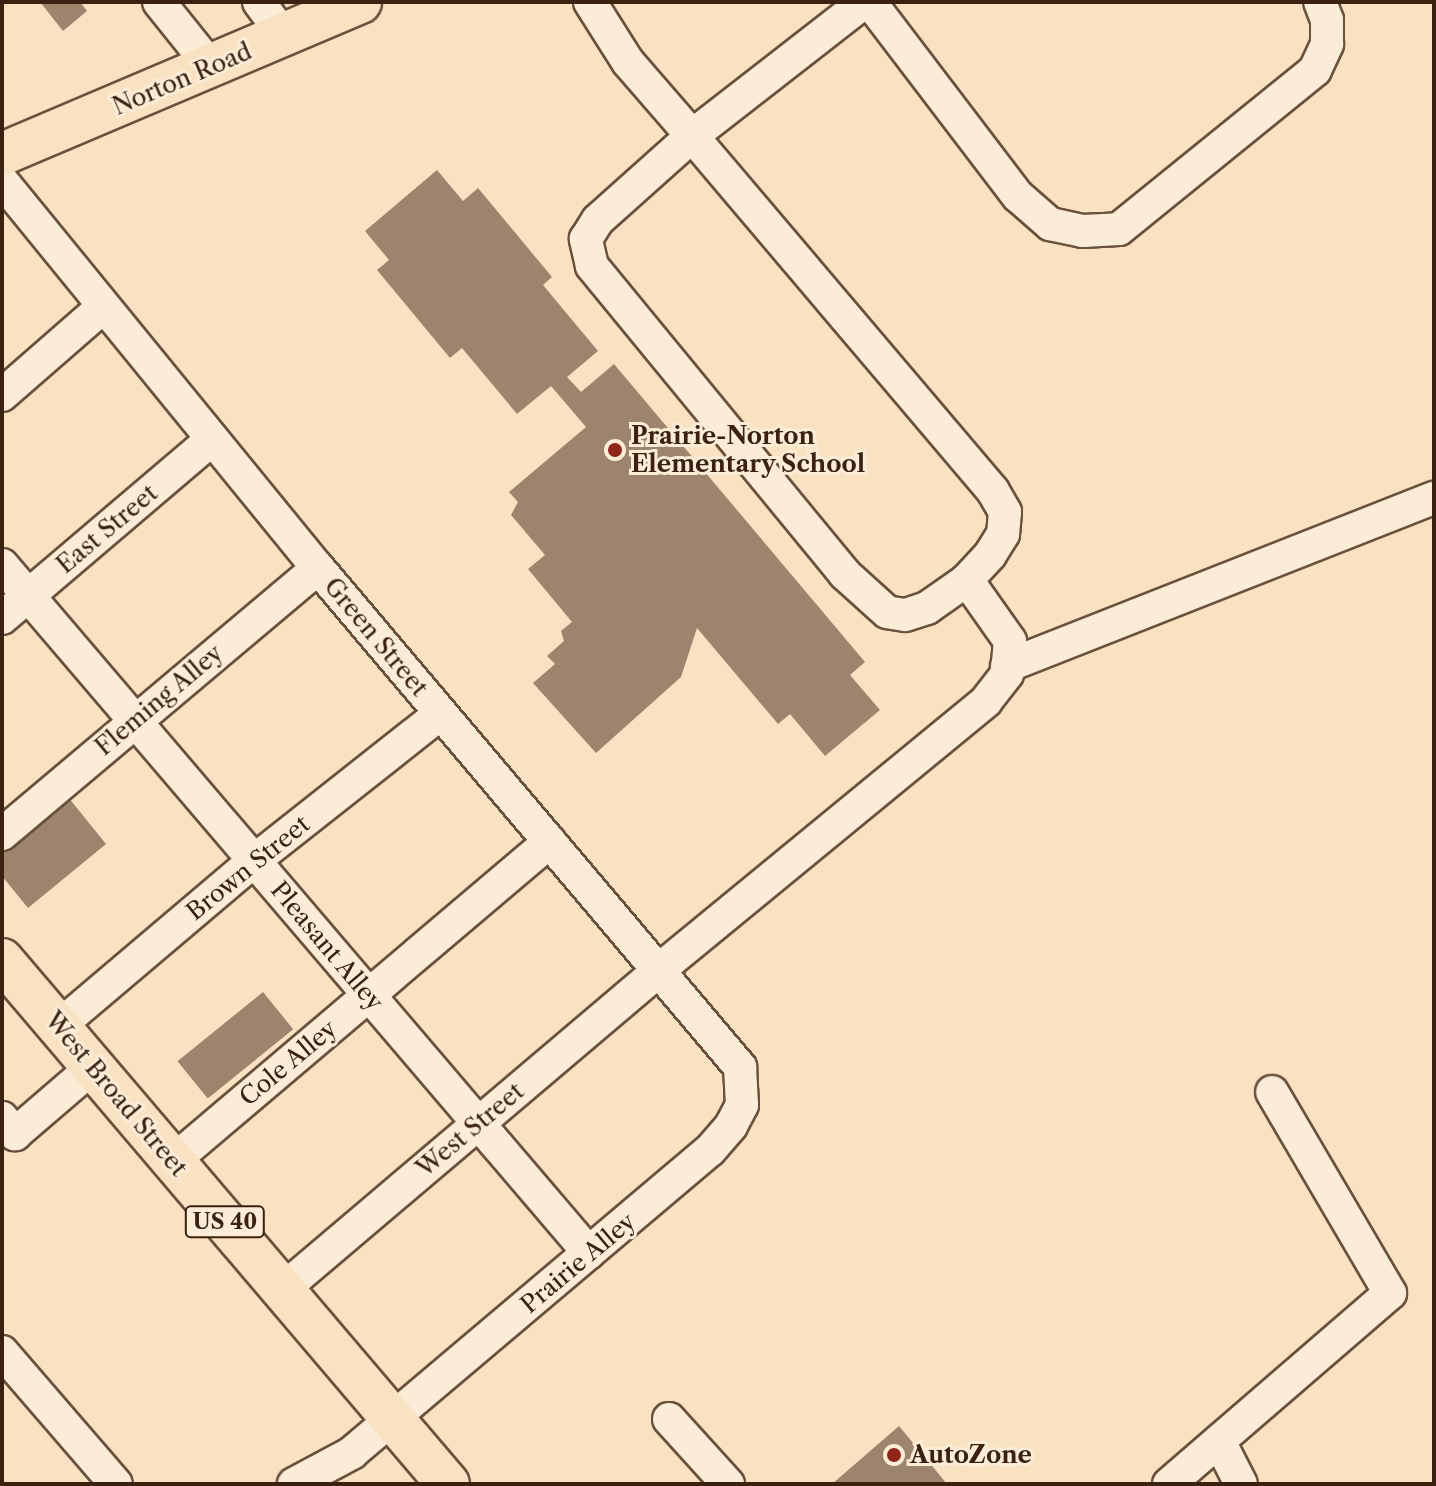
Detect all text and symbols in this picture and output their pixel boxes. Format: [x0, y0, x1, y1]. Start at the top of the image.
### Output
street label: Norton Road [108, 37, 256, 121]
place label: Prairie-Norton Elementary School [631, 422, 866, 478]
marker: Prairie-Norton Elementary School [606, 441, 624, 459]
street label: East Street [51, 479, 163, 579]
street label: Green Street [318, 572, 434, 702]
street label: Fleming Alley [89, 638, 229, 762]
street label: Brown Street [181, 810, 315, 926]
street label: Pleasant Alley [264, 875, 390, 1017]
street label: West Broad Street [39, 1006, 193, 1182]
street label: Cole Alley [233, 1014, 343, 1112]
street label: West Street [411, 1077, 529, 1183]
road number: US 40 [183, 1204, 267, 1240]
street label: Prairie Alley [515, 1207, 641, 1319]
place label: AutoZone [910, 1441, 1032, 1469]
marker: AutoZone [885, 1446, 903, 1464]

